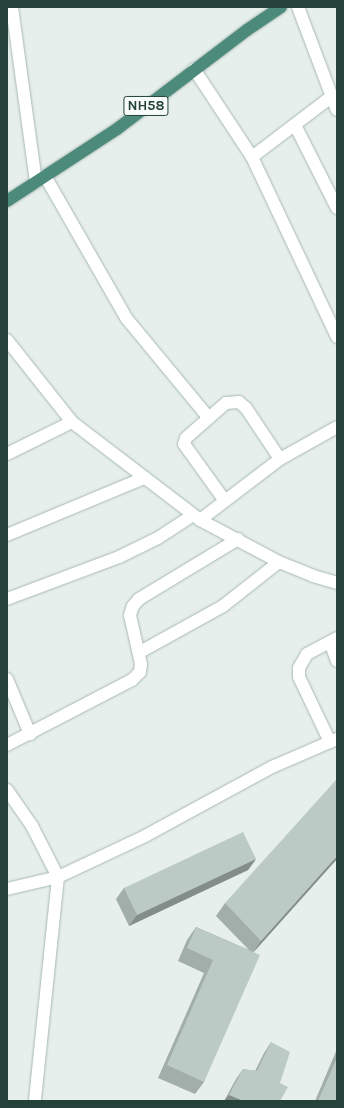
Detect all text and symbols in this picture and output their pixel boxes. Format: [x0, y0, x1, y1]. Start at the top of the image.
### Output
road number: NH58 [123, 94, 169, 118]

